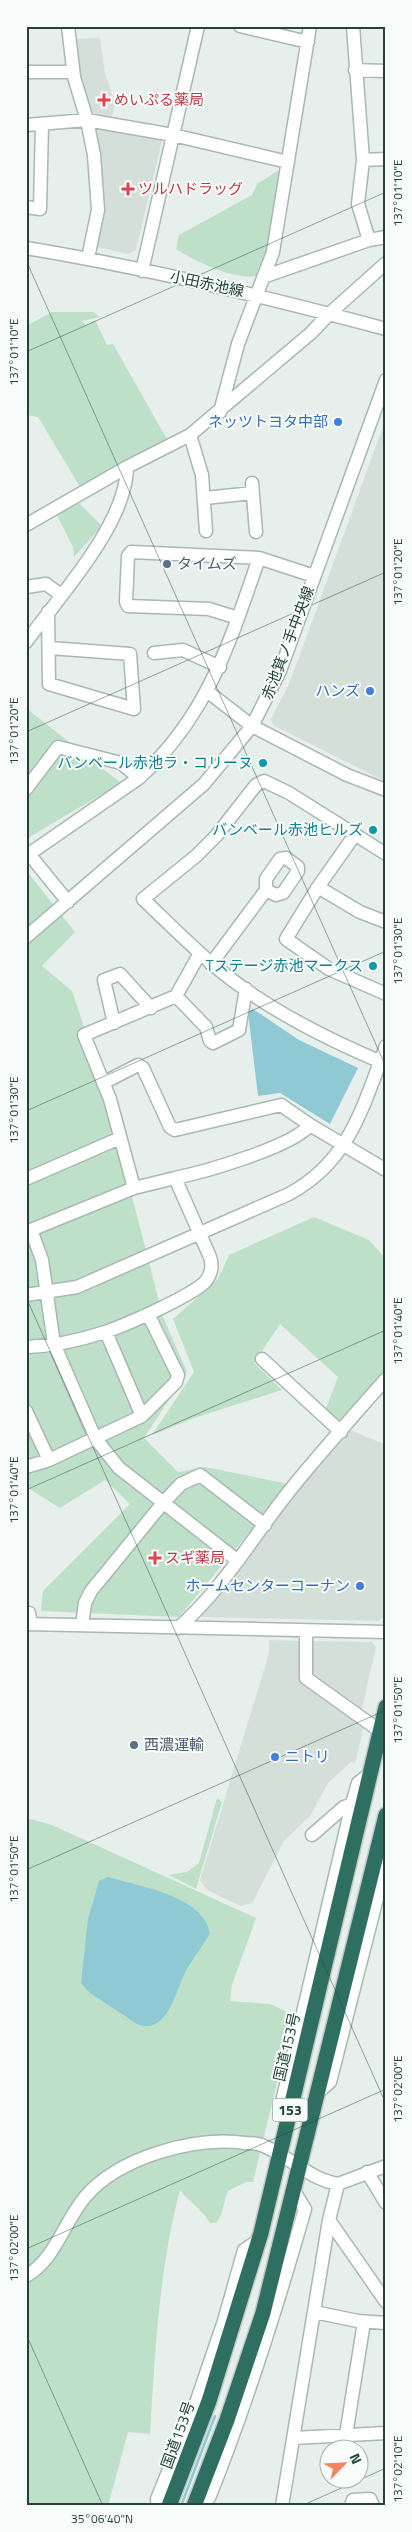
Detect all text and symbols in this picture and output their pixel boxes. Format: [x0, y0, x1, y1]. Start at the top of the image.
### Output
place label: めいぷる薬局 [114, 88, 204, 111]
marker: めいぷる薬局 [98, 94, 110, 106]
text: 137°01'10"E [388, 159, 407, 227]
place label: ツルハドラッグ [138, 177, 243, 200]
marker: ツルハドラッグ [122, 183, 134, 195]
street label: 小田赤池線 [168, 264, 246, 303]
text: 137°01'10"E [4, 318, 23, 386]
place label: ネッツトヨタ中部 [208, 410, 328, 433]
marker: ネッツトヨタ中部 [332, 416, 344, 428]
text: 137°01'20"E [388, 538, 407, 606]
place label: タイムズ [177, 552, 237, 575]
marker: タイムズ [161, 558, 173, 570]
street label: 赤池箕ノ手中央線 [255, 583, 320, 703]
place label: ハンズ [315, 679, 360, 702]
marker: ハンズ [364, 685, 376, 697]
text: 137°01'20"E [4, 697, 23, 765]
place label: バンベール赤池ラ・コリーヌ [57, 751, 253, 774]
marker: バンベール赤池ラ・コリーヌ [257, 757, 269, 769]
place label: バンベール赤池ヒルズ [212, 818, 363, 841]
marker: バンベール赤池ヒルズ [367, 824, 379, 836]
text: 137°01'30"E [388, 917, 407, 985]
place label: Tステージ赤池マークス [206, 954, 363, 977]
marker: Tステージ赤池マークス [367, 960, 379, 972]
text: 137°01'30"E [4, 1076, 23, 1144]
text: 137°01'40"E [388, 1297, 407, 1365]
text: 137°01'40"E [4, 1456, 23, 1524]
place label: スギ薬局 [165, 1546, 225, 1569]
marker: スギ薬局 [149, 1552, 161, 1564]
place label: ホームセンターコーナン [185, 1574, 350, 1597]
marker: ホームセンターコーナン [354, 1580, 366, 1592]
text: 137°01'50"E [388, 1676, 407, 1744]
place label: 西濃運輸 [144, 1733, 204, 1756]
marker: 西濃運輸 [128, 1739, 140, 1751]
place label: ニトリ [285, 1745, 330, 1768]
marker: ニトリ [269, 1751, 281, 1763]
text: 137°01'50"E [4, 1835, 23, 1903]
street label: 国道153号 [267, 2010, 306, 2084]
text: 137°02'00"E [388, 2055, 407, 2123]
road number: 153 [272, 2098, 308, 2122]
text: 137°02'00"E [4, 2214, 23, 2282]
street label: 国道153号 [155, 2398, 200, 2472]
text: 137°02'10"E [388, 2435, 407, 2503]
north arrow [320, 2440, 370, 2490]
text: N [345, 2450, 368, 2467]
text: 35°06'40"N [71, 2509, 133, 2528]

